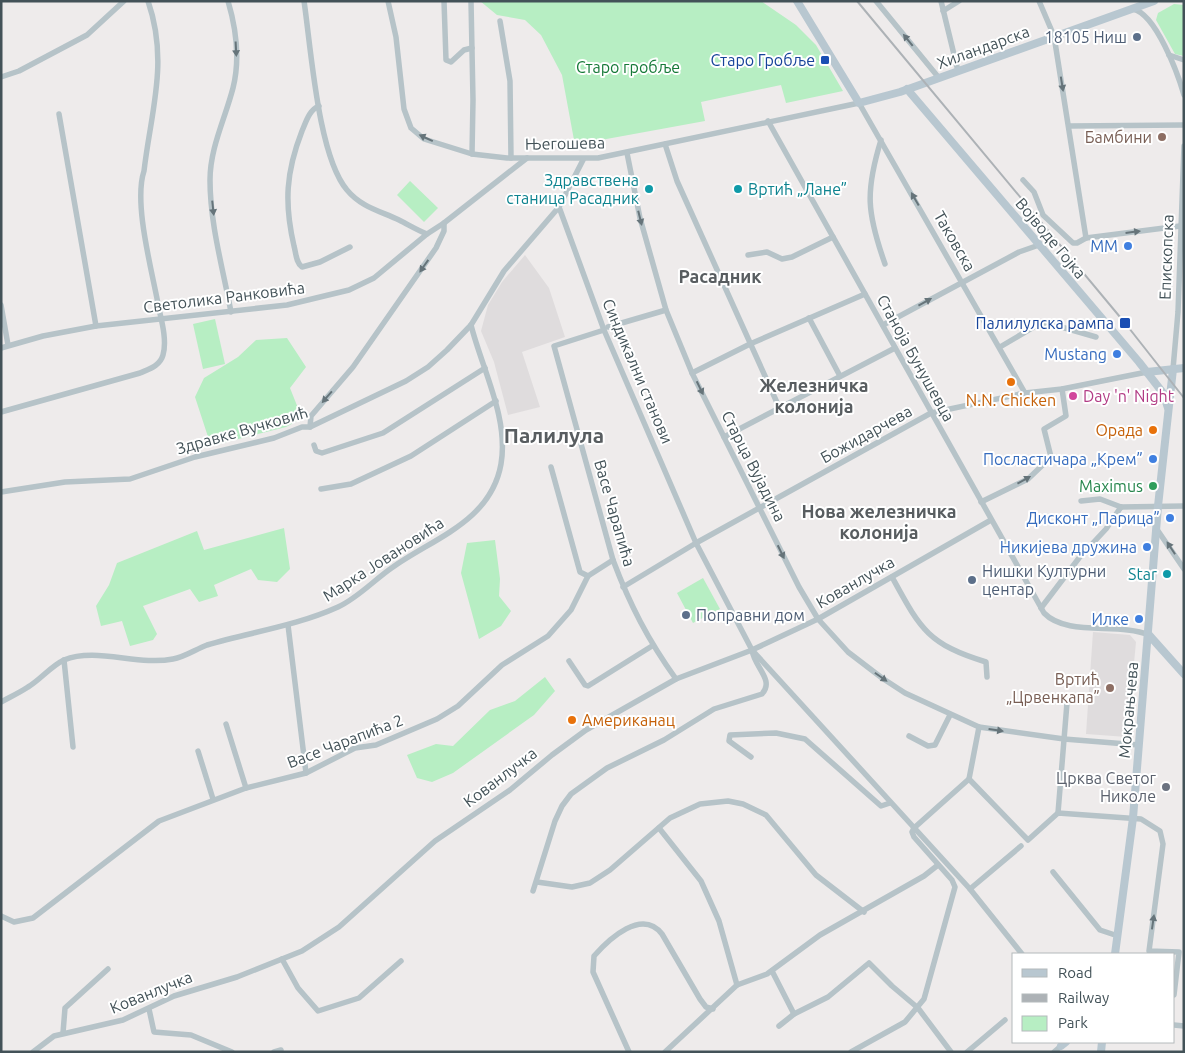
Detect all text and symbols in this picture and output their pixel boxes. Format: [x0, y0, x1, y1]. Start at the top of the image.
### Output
street label: Хиландарска [934, 22, 1032, 72]
place label: 18105 Ниш [1045, 28, 1127, 46]
marker: 18105 Ниш [1131, 31, 1143, 43]
one-way arrow [903, 34, 914, 47]
one-way arrow [232, 41, 240, 57]
place label: Старо Гробље [711, 51, 815, 69]
marker: Старо Гробље [819, 54, 831, 66]
park label: Старо гробље [576, 58, 680, 76]
one-way arrow [1058, 76, 1066, 92]
place label: Бамбини [1085, 128, 1152, 146]
marker: Бамбини [1156, 131, 1168, 143]
street label: Његошева [525, 133, 605, 153]
one-way arrow [419, 134, 433, 142]
place label: Здравствена станица Расадник [506, 171, 639, 207]
place label: Вртић „Лане” [748, 180, 847, 198]
marker: Здравствена станица Расадник [643, 183, 655, 195]
marker: Вртић „Лане” [732, 183, 744, 195]
one-way arrow [910, 192, 919, 205]
street label: Војводе Гојка [1012, 194, 1090, 282]
one-way arrow [209, 200, 217, 216]
street label: Таковска [931, 208, 979, 274]
one-way arrow [636, 211, 644, 226]
street label: Епископска [1156, 214, 1176, 300]
one-way arrow [1125, 227, 1141, 235]
place label: ММ [1090, 237, 1118, 255]
marker: ММ [1122, 240, 1134, 252]
one-way arrow [419, 259, 429, 273]
district label: Расадник [678, 266, 762, 286]
street label: Светолика Ранковића [142, 278, 306, 316]
street label: Станоја Бунушевца [874, 292, 958, 424]
street label: Синдикални станови [599, 296, 677, 446]
one-way arrow [918, 298, 933, 306]
place label: Палилулска рампа [976, 314, 1114, 332]
marker: Палилулска рампа [1118, 316, 1132, 330]
place label: Mustang [1044, 345, 1107, 363]
marker: Mustang [1111, 348, 1123, 360]
district label: Железничка колонија [759, 375, 869, 416]
marker: N.N. Chicken [1005, 376, 1017, 388]
one-way arrow [696, 381, 704, 395]
place label: Day 'n' Night [1083, 387, 1175, 405]
one-way arrow [322, 390, 333, 403]
marker: Day 'n' Night [1067, 390, 1079, 402]
place label: N.N. Chicken [966, 391, 1056, 409]
street label: Божидарчева [817, 402, 915, 466]
street label: Здравке Вучковић [174, 403, 310, 457]
street label: Старца Вујадина [718, 408, 790, 524]
place label: Орада [1095, 421, 1143, 439]
district label: Палилула [504, 423, 604, 447]
marker: Орада [1147, 424, 1159, 436]
place label: Посластичара „Крем” [983, 450, 1143, 468]
marker: Посластичара „Крем” [1147, 453, 1159, 465]
street label: Васе Чарапића [591, 458, 639, 568]
one-way arrow [1017, 476, 1032, 484]
place label: Maximus [1079, 477, 1143, 495]
marker: Maximus [1147, 480, 1159, 492]
district label: Нова железничка колонија [801, 501, 957, 542]
place label: Дисконт „Парица” [1026, 509, 1160, 527]
marker: Дисконт „Парица” [1164, 512, 1176, 524]
street label: Марка Јовановића [319, 513, 447, 605]
place label: Никијева дружина [1000, 538, 1137, 556]
marker: Никијева дружина [1141, 541, 1153, 553]
one-way arrow [1166, 542, 1176, 555]
one-way arrow [778, 545, 786, 559]
street label: Кованлучка [813, 552, 897, 612]
place label: Нишки Културни центар [982, 562, 1106, 598]
place label: Star [1128, 565, 1157, 583]
marker: Star [1161, 568, 1173, 580]
marker: Нишки Културни центар [966, 574, 978, 586]
place label: Поправни дом [696, 606, 805, 624]
marker: Поправни дом [680, 609, 692, 621]
place label: Илке [1091, 610, 1129, 628]
marker: Илке [1133, 613, 1145, 625]
street label: Мокрањчева [1115, 661, 1141, 759]
place label: Вртић „Црвенкапа” [1006, 670, 1100, 706]
one-way arrow [874, 672, 888, 682]
marker: Вртић „Црвенкапа” [1104, 682, 1116, 694]
street label: Васе Чарапића 2 [284, 711, 406, 771]
place label: Американац [582, 711, 675, 729]
marker: Американац [566, 714, 578, 726]
one-way arrow [988, 726, 1004, 734]
street label: Кованлучка [460, 744, 540, 810]
place label: Црква Светог Николе [1056, 769, 1157, 805]
marker: Црква Светог Николе [1160, 781, 1172, 793]
one-way arrow [1149, 914, 1157, 930]
legend [1012, 953, 1175, 1043]
text: Road [1058, 964, 1093, 981]
street label: Кованлучка [107, 967, 195, 1017]
text: Railway [1058, 989, 1109, 1006]
text: Park [1058, 1014, 1088, 1031]

